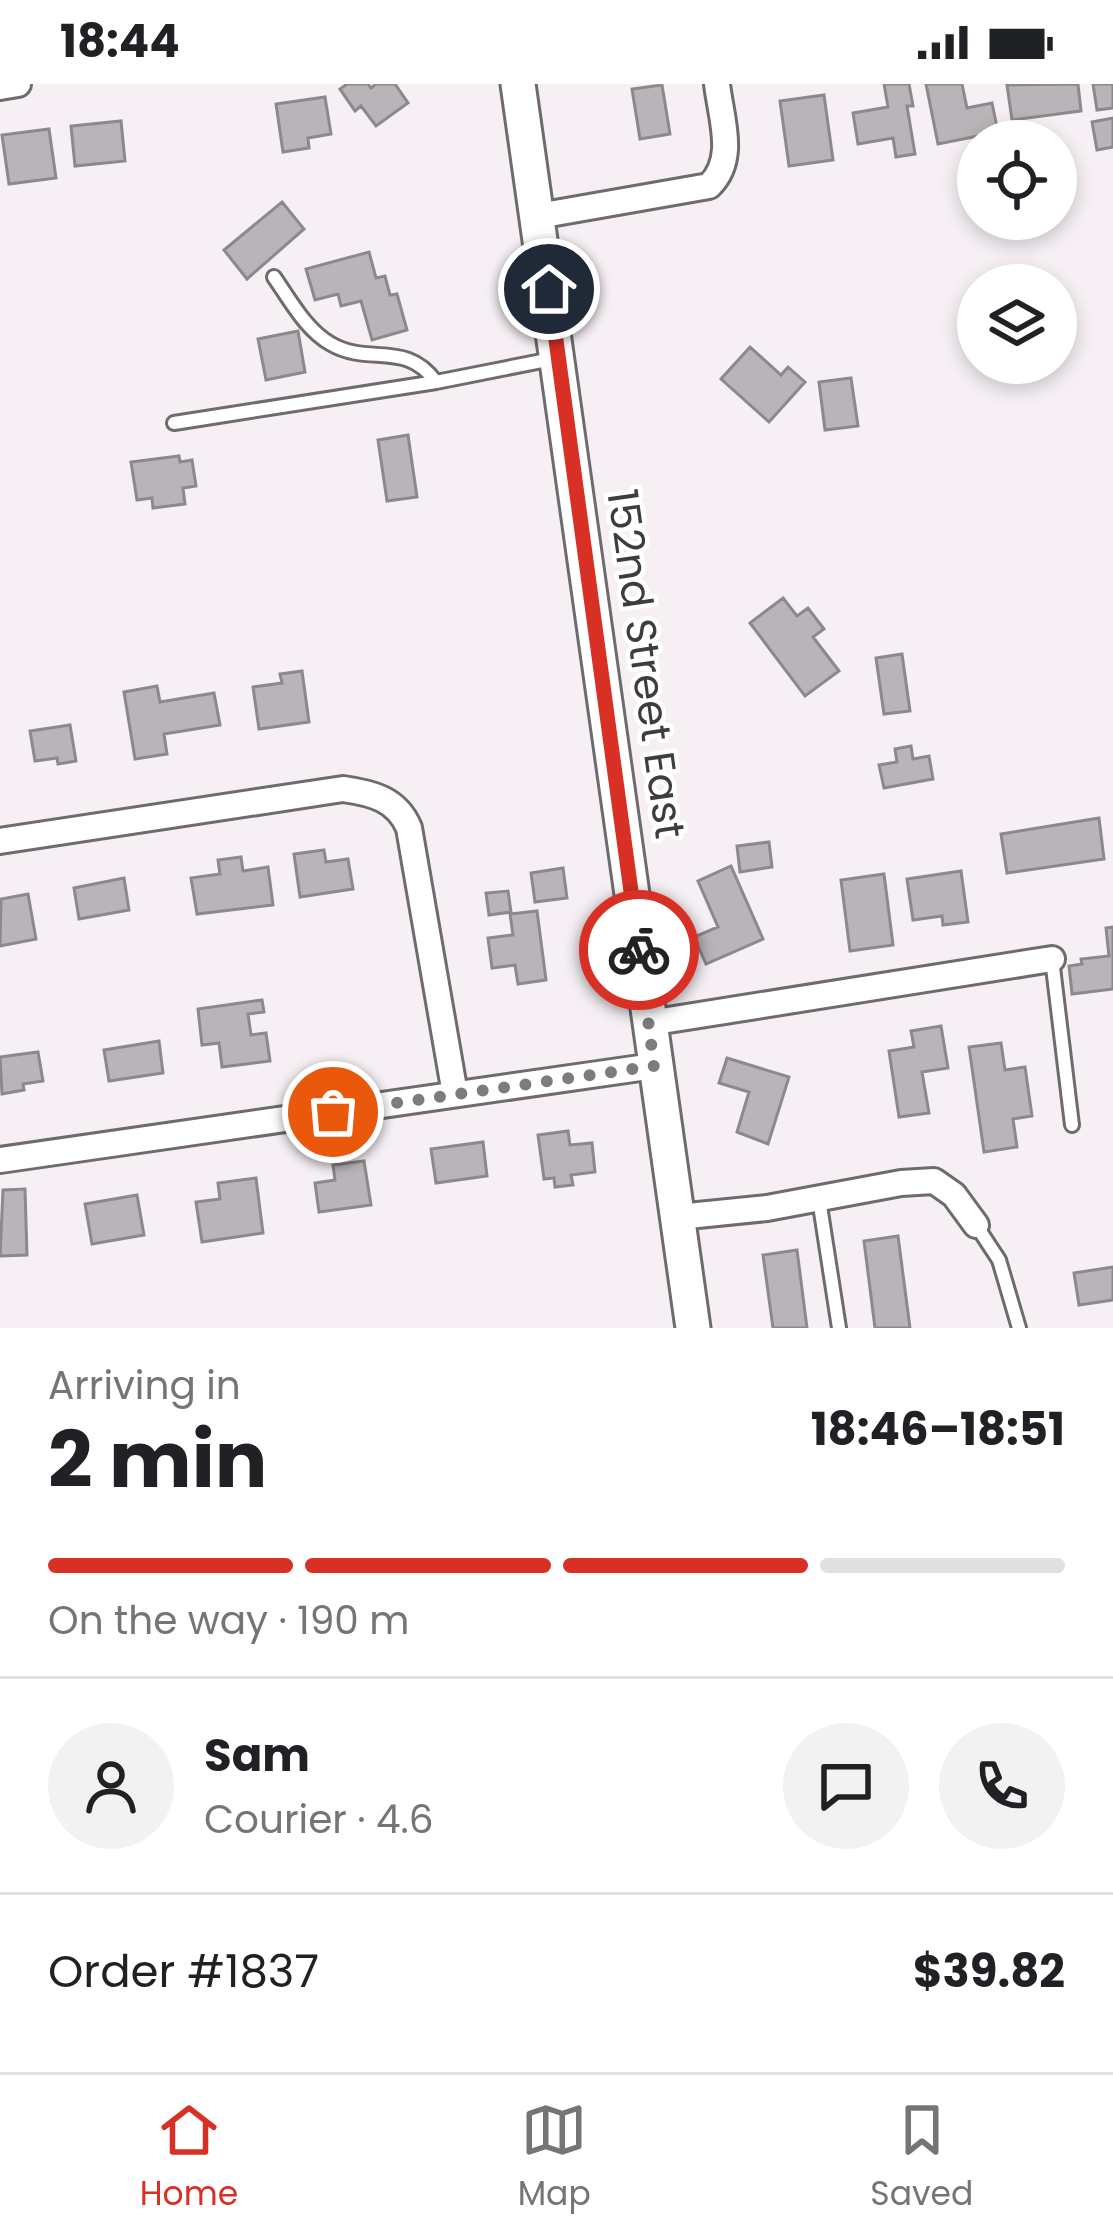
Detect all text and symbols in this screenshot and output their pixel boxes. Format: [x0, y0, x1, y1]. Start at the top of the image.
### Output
text: 18:44 [60, 10, 180, 73]
map controls [957, 120, 1077, 384]
button: locate [957, 120, 1077, 240]
pin [498, 238, 600, 340]
icon: home [516, 256, 582, 322]
button: layers [957, 264, 1077, 384]
street label: 152nd Street East [592, 486, 700, 842]
courier [579, 890, 699, 1010]
icon: bike [606, 917, 672, 983]
pin [282, 1061, 384, 1163]
icon: bag [300, 1079, 366, 1145]
text: Arriving in [48, 1358, 241, 1413]
text: 18:46–18:51 [811, 1398, 1065, 1461]
text: 2 min [48, 1405, 267, 1514]
text: On the way · 190 m [48, 1593, 409, 1648]
button: person [48, 1723, 174, 1849]
button: chat [783, 1723, 909, 1849]
button: phone [939, 1723, 1065, 1849]
text: Sam [204, 1724, 310, 1787]
text: Courier · 4.6 [204, 1792, 433, 1847]
text: Order #1837 [48, 1940, 319, 2003]
text: $39.82 [913, 1940, 1065, 2003]
tab: Home [140, 2097, 238, 2219]
tab: Map [518, 2097, 591, 2219]
tab: Saved [870, 2097, 973, 2219]

